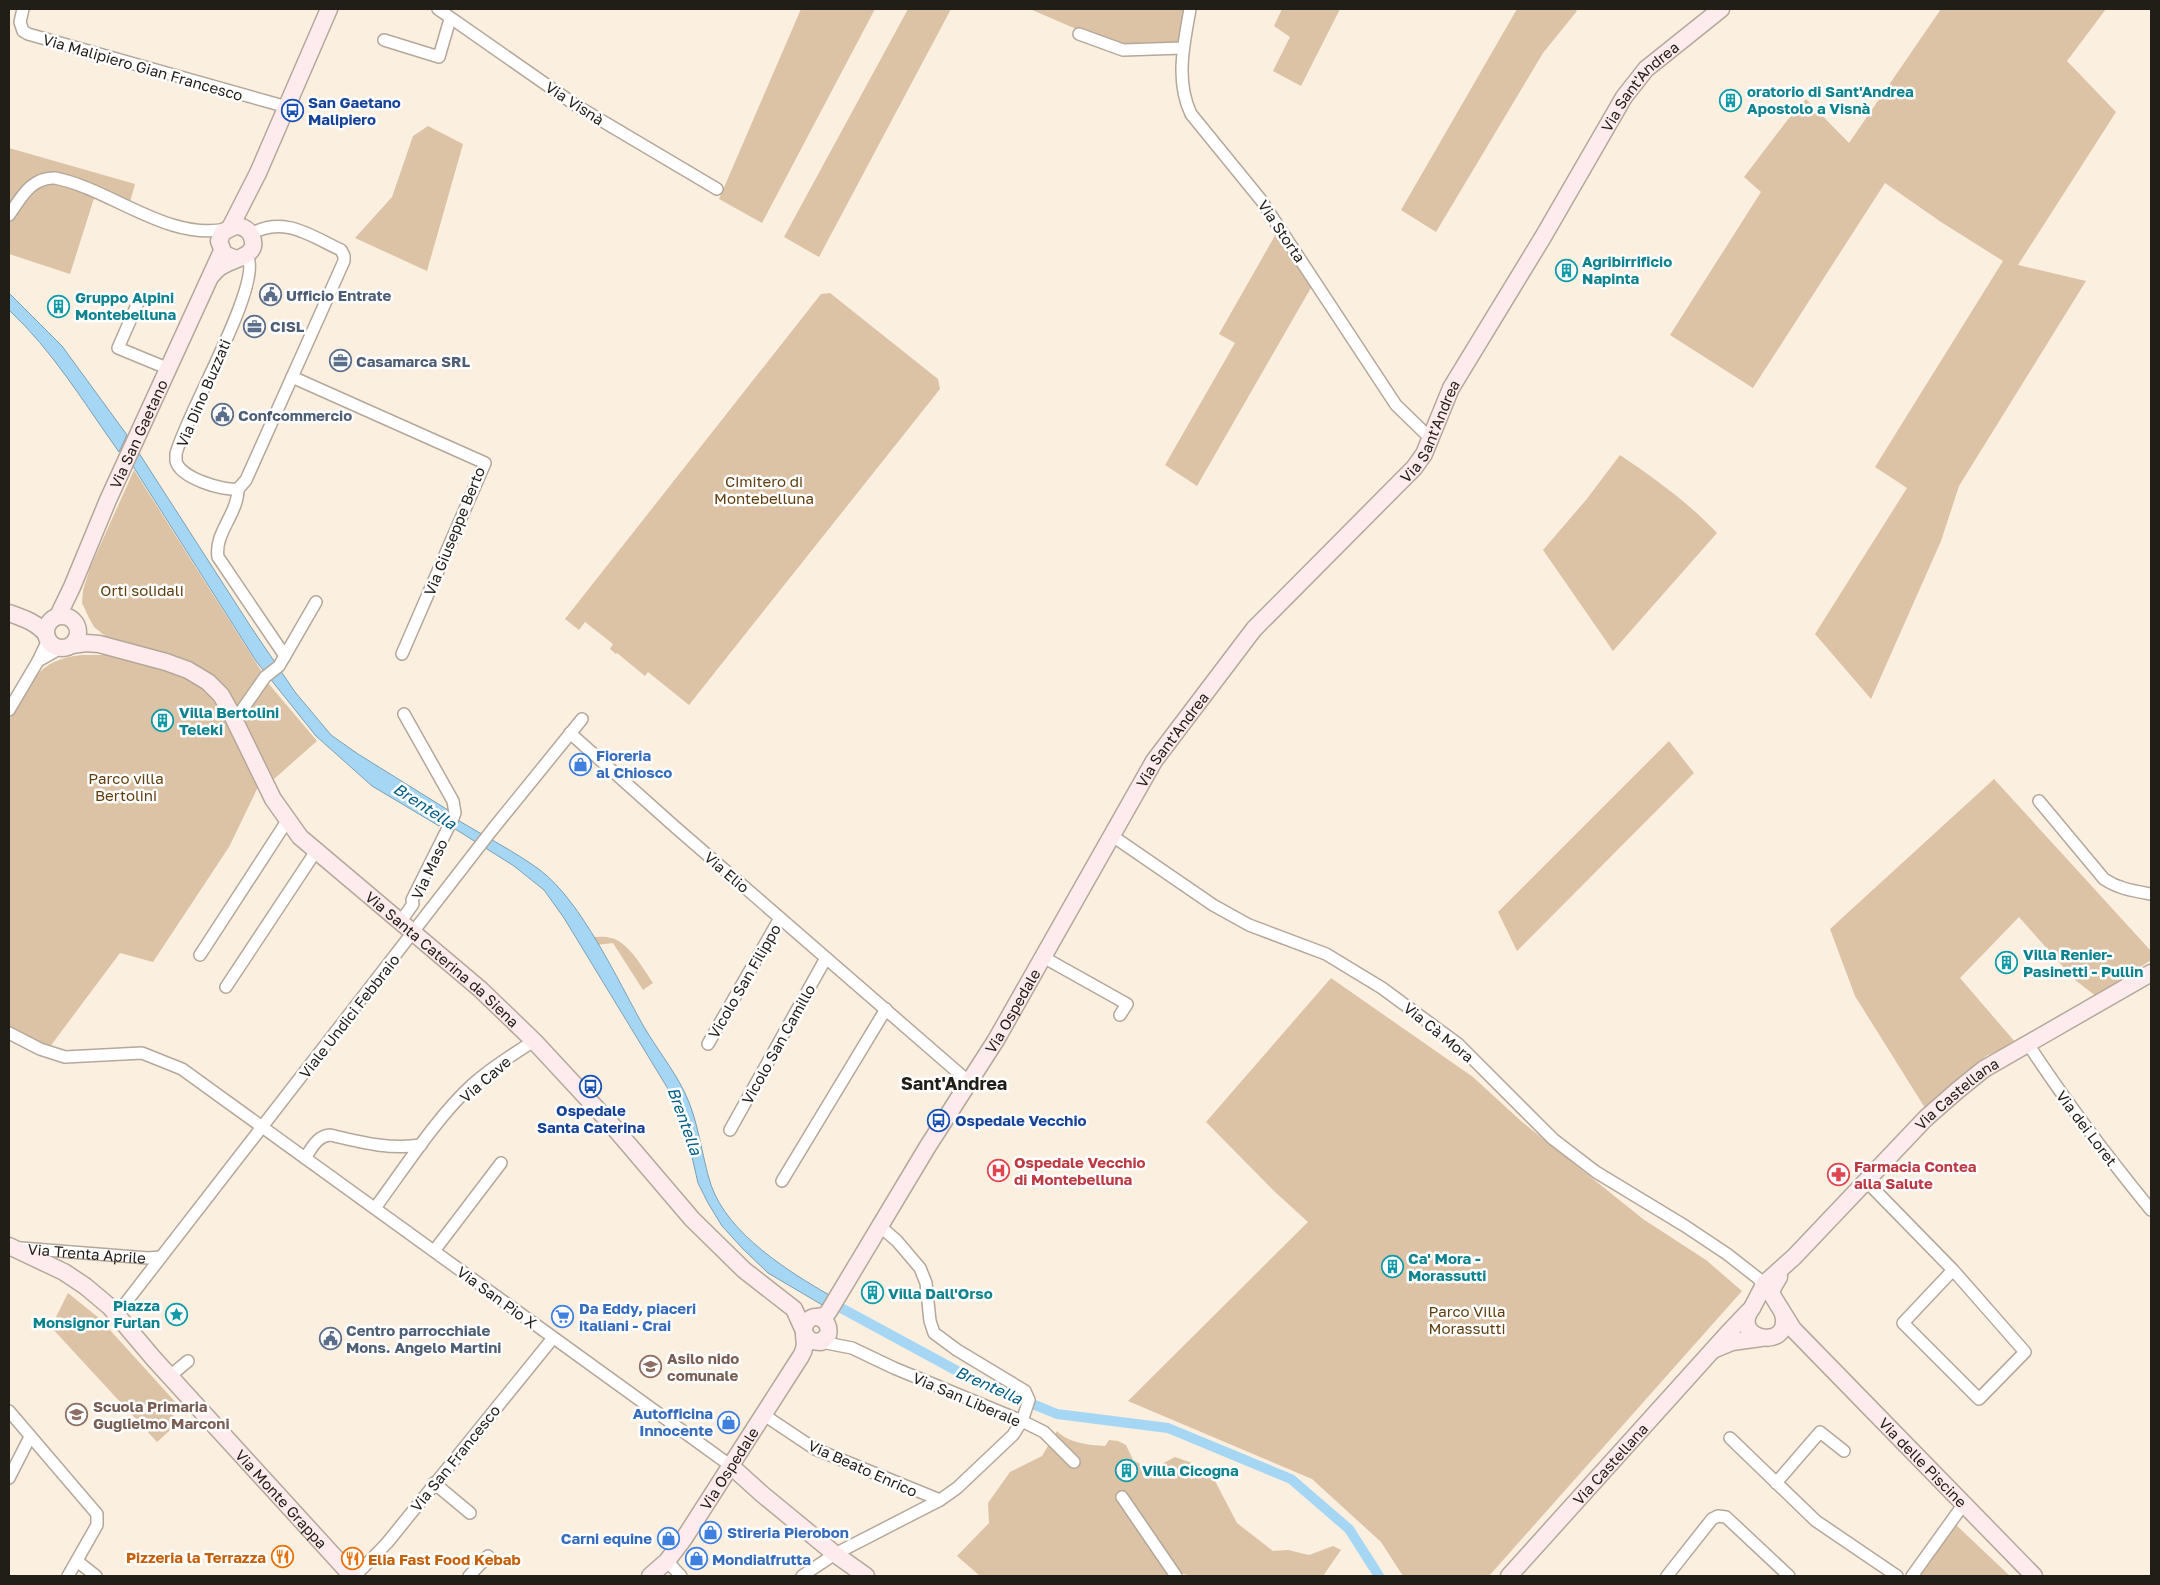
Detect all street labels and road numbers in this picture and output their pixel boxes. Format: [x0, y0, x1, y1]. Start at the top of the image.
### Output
street label: Via Malipiero Gian Francesco [41, 30, 245, 104]
street label: Via Sant'Andrea [1597, 38, 1682, 135]
street label: Via Visnà [542, 77, 608, 129]
street label: Via Storta [1255, 196, 1309, 266]
street label: Via Dino Buzzati [172, 336, 234, 450]
street label: Via Sant'Andrea [1396, 376, 1463, 486]
street label: Via San Gaetano [106, 377, 171, 491]
street label: Via Giuseppe Berto [420, 464, 488, 598]
street label: Via Sant'Andrea [1132, 688, 1212, 791]
street label: Via Maso [407, 836, 451, 902]
street label: Via Elio [701, 848, 753, 896]
street label: Via Santa Caterina da Siena [362, 887, 523, 1031]
street label: Vicolo San Filippo [704, 921, 784, 1041]
street label: Viale Undici Febbraio [295, 951, 403, 1081]
street label: Via Ospedale [981, 965, 1044, 1056]
street label: Vicolo San Camillo [738, 981, 818, 1107]
street label: Via Cà Mora [1400, 998, 1478, 1066]
street label: Via Cave [456, 1052, 514, 1106]
street label: Via Castellana [1911, 1054, 2001, 1133]
street label: Via dei Loret [2053, 1087, 2121, 1169]
street label: Via Trenta Aprile [27, 1240, 147, 1267]
street label: Via San Pio X [454, 1262, 540, 1332]
street label: Via San Liberale [910, 1368, 1024, 1430]
street label: Via San Francesco [407, 1401, 503, 1515]
street label: Via delle Piscine [1875, 1414, 1971, 1511]
street label: Via Castellana [1569, 1419, 1651, 1508]
street label: Via Ospedale [696, 1424, 762, 1513]
street label: Via Beato Enrico [806, 1436, 920, 1500]
street label: Via Monte Grappa [232, 1446, 331, 1552]

